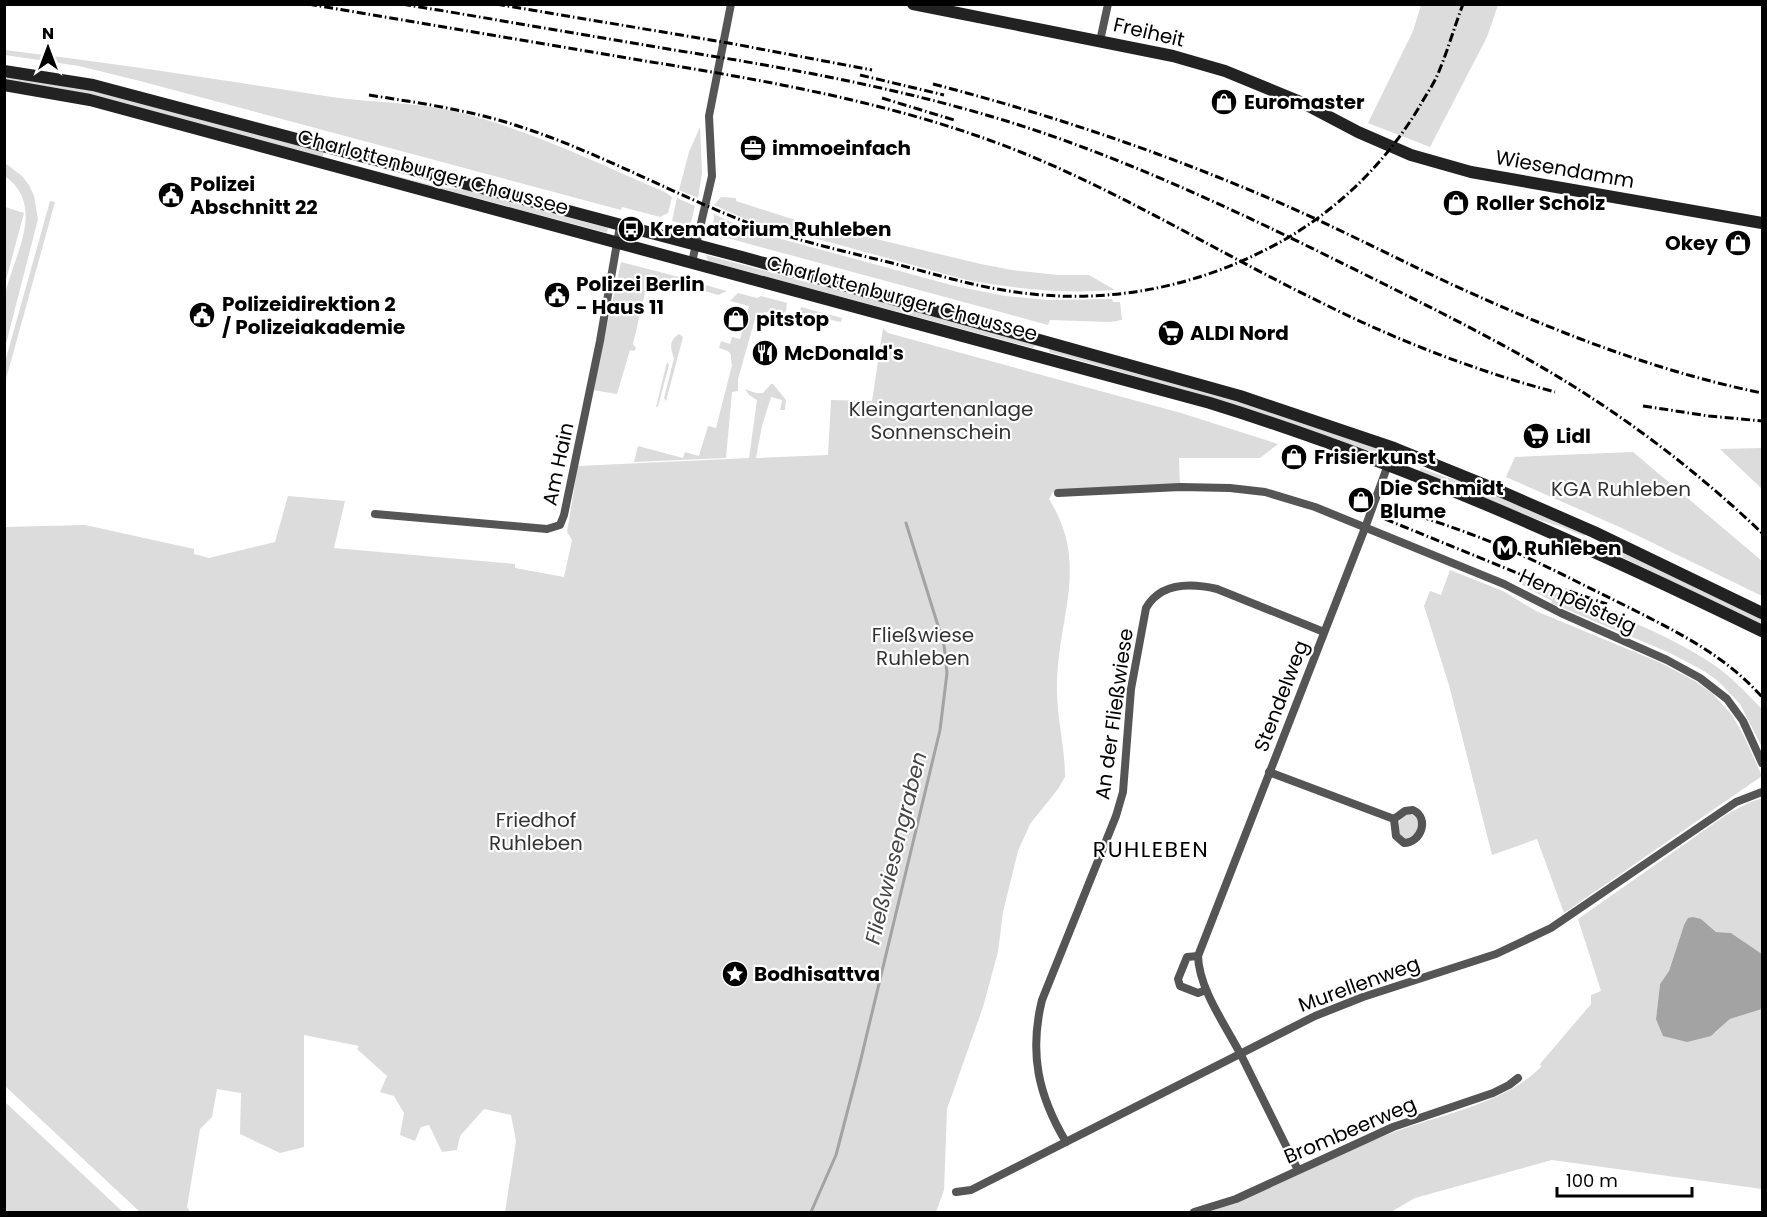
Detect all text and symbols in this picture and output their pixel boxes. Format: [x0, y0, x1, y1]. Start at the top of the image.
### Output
street label: Freiheit [1111, 10, 1187, 54]
north arrow [18, 18, 78, 78]
text: N [42, 22, 54, 45]
shop icon: Euromaster [1209, 87, 1239, 117]
place label: Euromaster [1244, 88, 1365, 116]
street label: Charlottenburger Chaussee [294, 122, 572, 222]
office icon: immoeinfach [738, 133, 768, 163]
place label: immoeinfach [772, 134, 911, 162]
street label: Wiesendamm [1493, 143, 1637, 195]
place label: Polizei Abschnitt 22 [190, 170, 318, 221]
public building icon: Polizei Abschnitt 22 [156, 180, 186, 210]
shop icon: Roller Scholz [1441, 188, 1471, 218]
place label: Roller Scholz [1476, 189, 1605, 217]
bus stop icon: Krematorium Ruhleben [616, 214, 646, 244]
place label: Krematorium Ruhleben [650, 215, 891, 243]
shop icon: Okey [1723, 228, 1753, 258]
place label: Okey [1665, 229, 1718, 257]
street label: Charlottenburger Chaussee [763, 248, 1041, 348]
place label: Polizei Berlin - Haus 11 [576, 270, 705, 321]
public building icon: Polizei Berlin - Haus 11 [542, 280, 572, 310]
place label: Polizeidirektion 2 / Polizeiakademie [222, 290, 405, 341]
public building icon: Polizeidirektion 2 / Polizeiakademie [187, 300, 217, 330]
shop icon: pitstop [721, 304, 751, 334]
place label: pitstop [756, 305, 830, 333]
supermarket icon: ALDI Nord [1156, 318, 1186, 348]
place label: ALDI Nord [1190, 319, 1289, 347]
restaurant icon: McDonald's [750, 338, 780, 368]
place label: McDonald's [784, 339, 904, 367]
park label: Kleingartenanlage Sonnenschein [849, 395, 1033, 446]
street label: Am Hain [536, 420, 580, 508]
supermarket icon: Lidl [1521, 421, 1551, 451]
place label: Lidl [1556, 422, 1591, 450]
shop icon: Frisierkunst [1279, 442, 1309, 472]
place label: Frisierkunst [1314, 443, 1436, 471]
place label: Die Schmidt Blume [1380, 474, 1504, 525]
park label: KGA Ruhleben [1551, 475, 1691, 503]
shop icon: Die Schmidt Blume [1346, 485, 1376, 515]
metro station icon: Ruhleben [1490, 533, 1520, 563]
place label: Ruhleben [1524, 534, 1622, 562]
street label: Hempelsteig [1515, 562, 1641, 640]
park label: Fließwiese Ruhleben [872, 621, 974, 672]
street label: An der Fließwiese [1088, 626, 1140, 802]
street label: Stendelweg [1247, 636, 1315, 756]
water label: Fließwiesengraben [858, 749, 933, 947]
park label: Friedhof Ruhleben [489, 806, 583, 857]
district label: RUHLEBEN [1093, 834, 1209, 865]
street label: Murellenweg [1294, 949, 1424, 1019]
place icon: Bodhisattva [720, 959, 750, 989]
place label: Bodhisattva [754, 960, 880, 988]
street label: Brombeerweg [1280, 1090, 1420, 1170]
scale bar [1557, 1160, 1692, 1198]
text: 100 m [1566, 1168, 1618, 1193]

